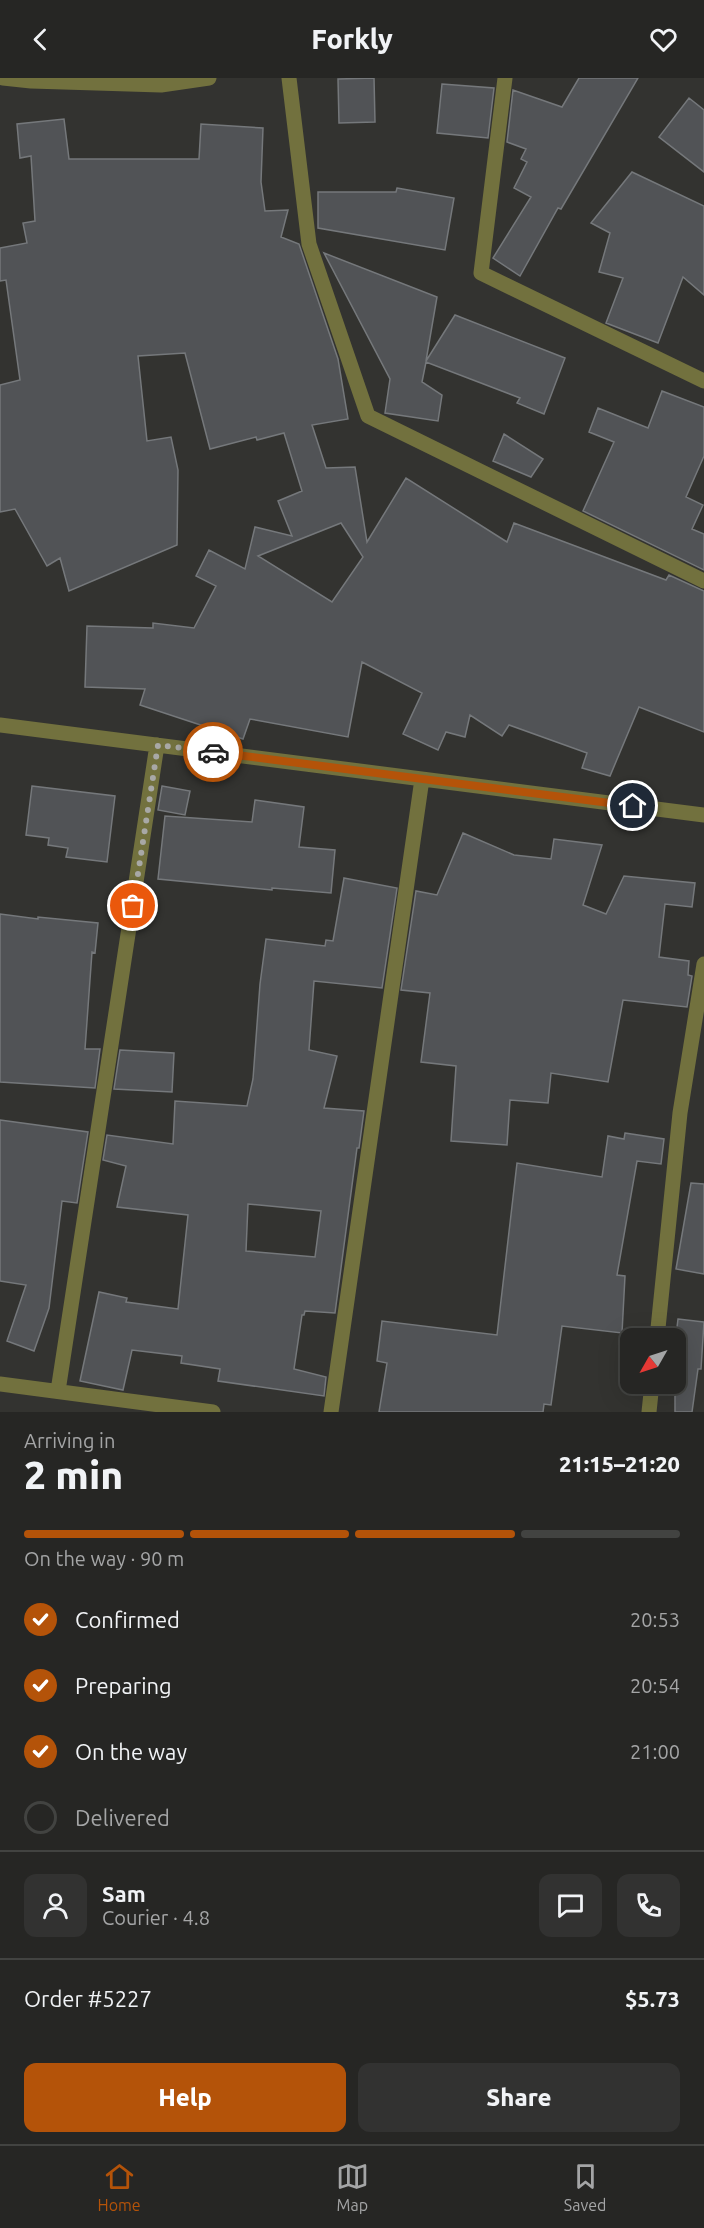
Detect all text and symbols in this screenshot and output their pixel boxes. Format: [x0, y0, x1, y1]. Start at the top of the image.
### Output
icon: back [24, 23, 57, 56]
icon: heart [647, 23, 680, 56]
text: Forkly [311, 24, 393, 54]
courier [183, 722, 243, 782]
icon: car [197, 736, 230, 769]
pin [607, 780, 658, 831]
icon: home [616, 789, 649, 822]
pin [107, 880, 158, 931]
icon: bag [116, 889, 149, 922]
north arrow [620, 1328, 686, 1394]
map controls [620, 1328, 686, 1394]
text: Arriving in [24, 1429, 115, 1452]
text: 21:15–21:20 [559, 1451, 680, 1476]
text: 2 min [24, 1453, 123, 1496]
text: On the way · 90 m [24, 1547, 184, 1570]
icon: check [24, 1603, 57, 1636]
text: Confirmed [75, 1607, 180, 1632]
text: 20:53 [630, 1608, 680, 1631]
icon: check [24, 1669, 57, 1702]
text: Preparing [75, 1673, 172, 1698]
text: 20:54 [630, 1674, 680, 1697]
icon: check [24, 1735, 57, 1768]
text: On the way [75, 1739, 187, 1764]
text: 21:00 [630, 1740, 680, 1763]
text: Delivered [75, 1805, 170, 1830]
button: person [24, 1874, 87, 1937]
button: chat [539, 1874, 602, 1937]
button: phone [617, 1874, 680, 1937]
text: Sam [102, 1881, 146, 1906]
text: Courier · 4.8 [102, 1906, 210, 1929]
text: Order #5227 [24, 1986, 152, 2011]
text: $5.73 [625, 1986, 680, 2011]
button: Help [24, 2063, 346, 2132]
button: Share [358, 2063, 680, 2132]
tab: Home [98, 2160, 141, 2214]
tab: Map [336, 2160, 369, 2214]
tab: Saved [564, 2160, 606, 2214]

